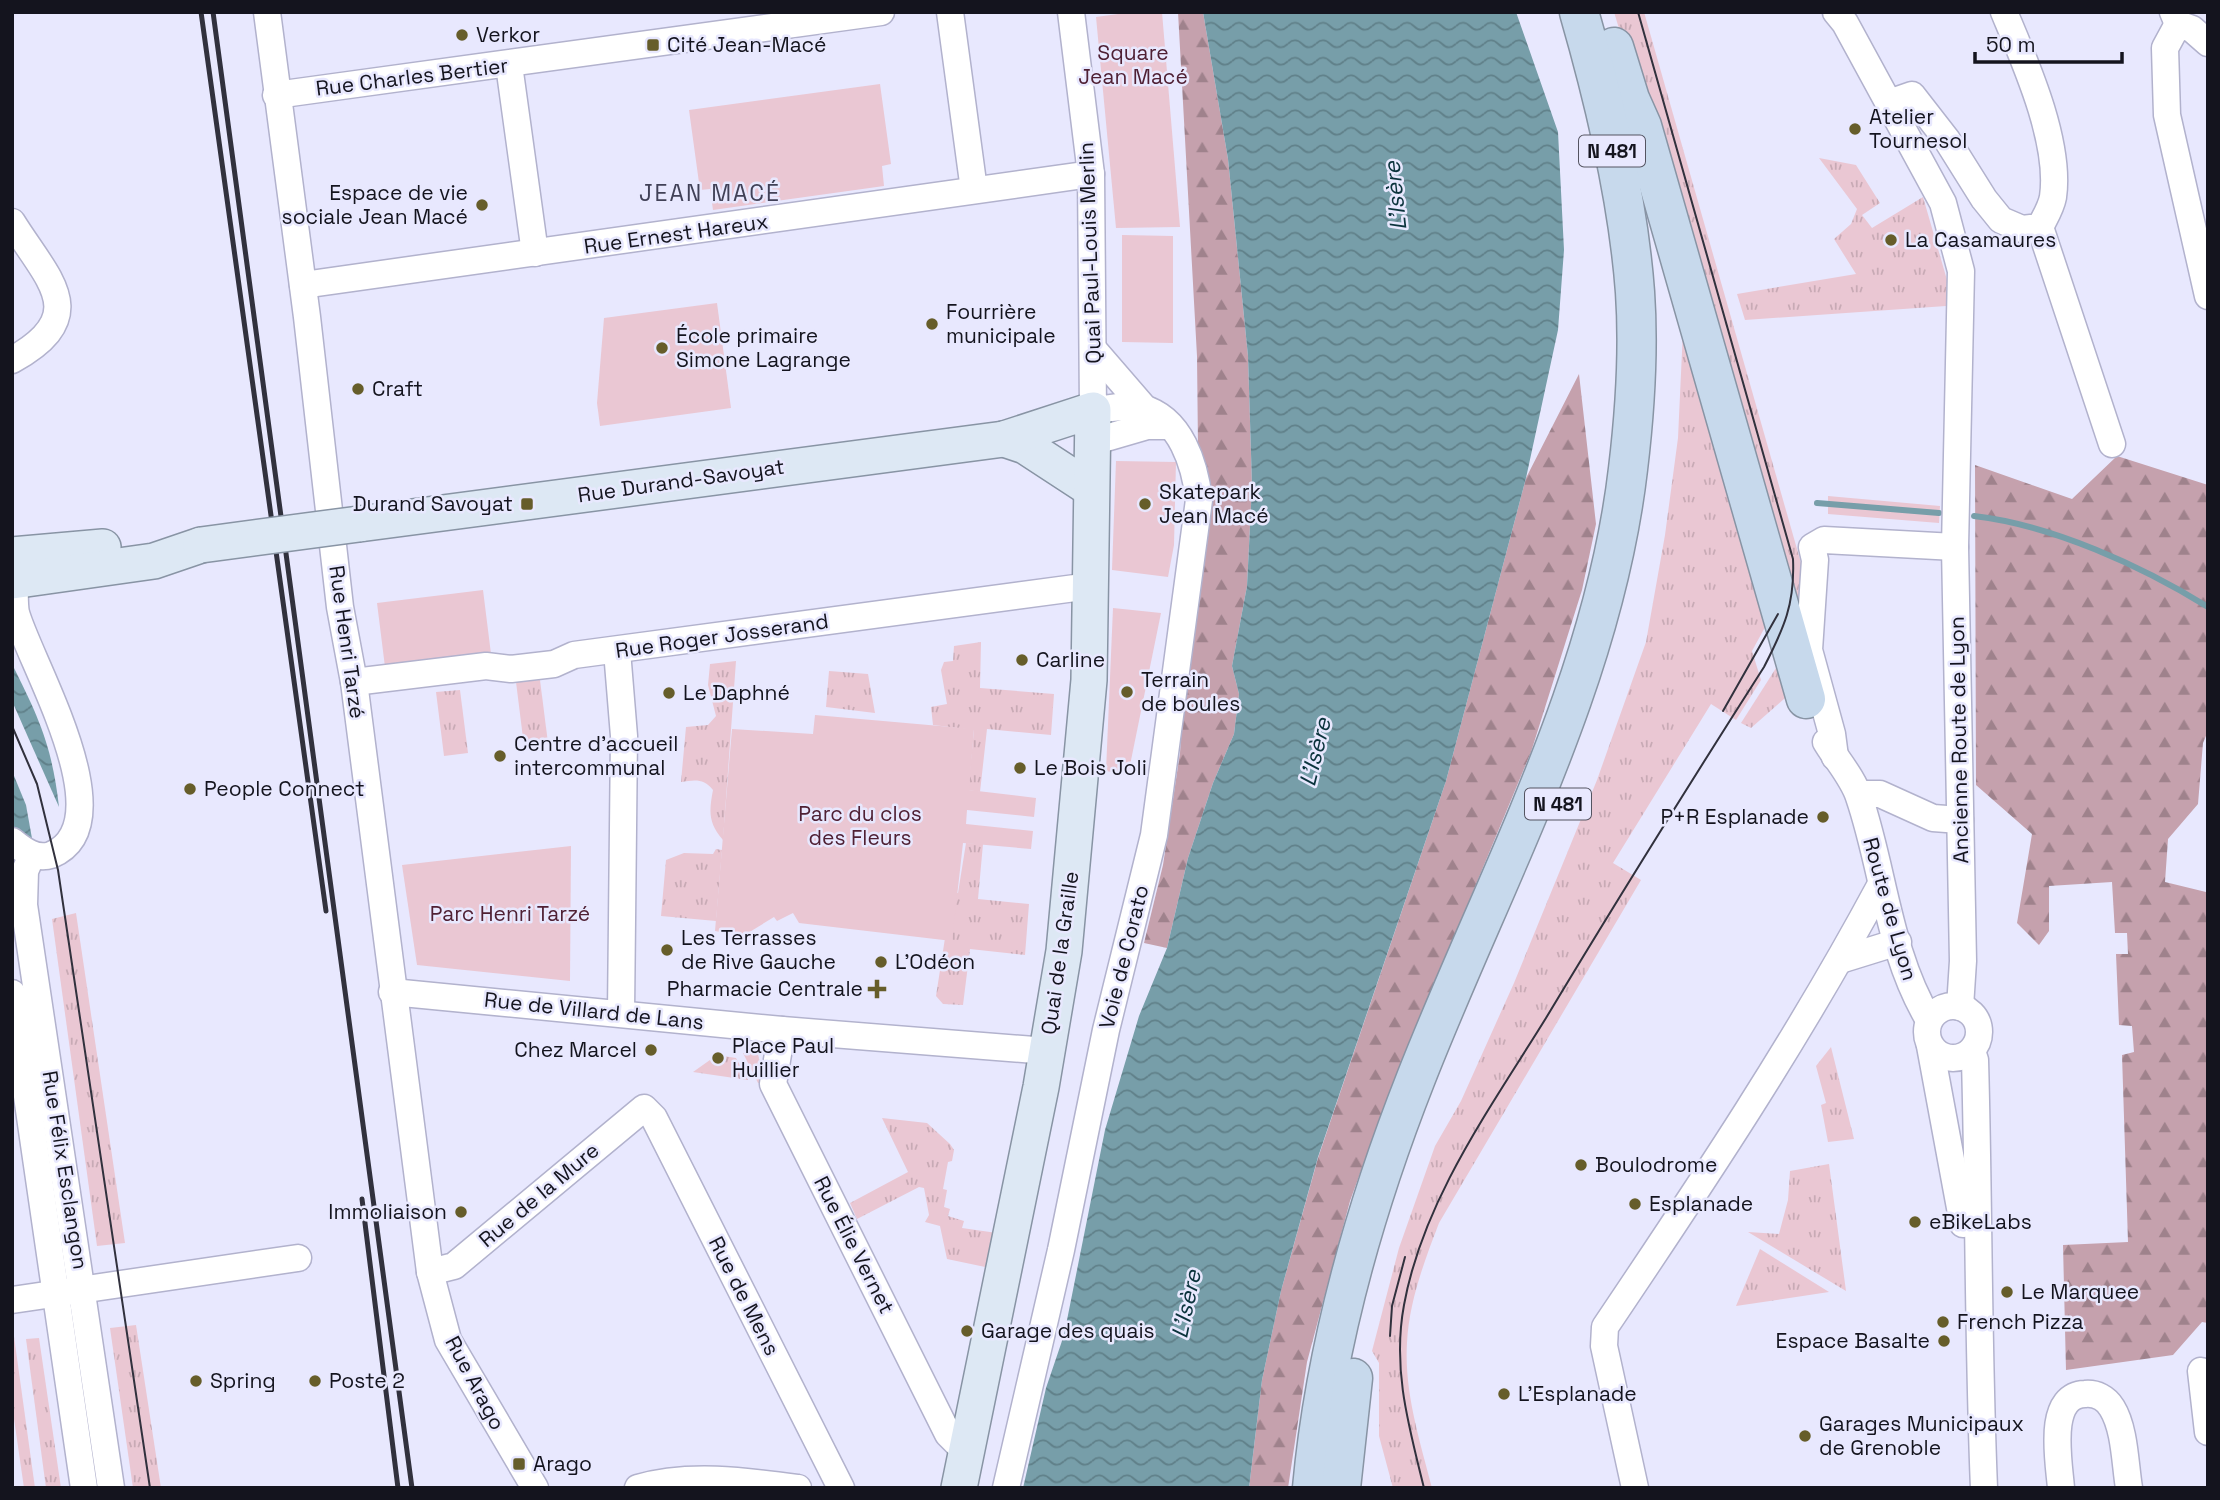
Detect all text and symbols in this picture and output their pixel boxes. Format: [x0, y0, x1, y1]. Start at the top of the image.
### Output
place label: Verkor [476, 21, 540, 48]
scale bar [1975, 21, 2122, 65]
marker: Verkor [454, 27, 470, 43]
place label: Cité Jean-Macé [667, 31, 827, 58]
text: 50 m [1986, 31, 2036, 58]
marker: Cité Jean-Macé [645, 37, 661, 53]
park label: Square Jean Macé [1078, 39, 1188, 90]
street label: Rue Charles Bertier [314, 51, 510, 102]
place label: Atelier Tournesol [1869, 103, 1967, 154]
marker: Atelier Tournesol [1847, 121, 1863, 137]
road number: N 481 [1579, 136, 1645, 167]
street label: Quai Paul-Louis Merlin [1072, 142, 1107, 364]
water label: L'Isère [1376, 159, 1414, 232]
district label: JEAN MACÉ [639, 178, 781, 208]
place label: Espace de vie sociale Jean Macé [282, 179, 468, 230]
marker: Espace de vie sociale Jean Macé [474, 197, 490, 213]
street label: Rue Ernest Hareux [582, 207, 770, 260]
place label: La Casamaures [1905, 226, 2056, 253]
marker: La Casamaures [1883, 232, 1899, 248]
place label: Fourrière municipale [946, 298, 1056, 349]
marker: Fourrière municipale [924, 316, 940, 332]
place label: École primaire Simone Lagrange [676, 322, 851, 373]
marker: École primaire Simone Lagrange [654, 340, 670, 356]
place label: Craft [372, 375, 423, 402]
marker: Craft [350, 381, 366, 397]
street label: Rue Durand-Savoyat [576, 453, 786, 508]
place label: Skatepark Jean Macé [1159, 478, 1269, 529]
place label: Durand Savoyat [353, 490, 513, 517]
marker: Durand Savoyat [519, 496, 535, 512]
marker: Skatepark Jean Macé [1137, 496, 1153, 512]
street label: Rue Henri Tarzé [323, 564, 372, 720]
street label: Rue Roger Josserand [614, 607, 830, 664]
street label: Ancienne Route de Lyon [1943, 616, 1974, 864]
place label: Carline [1036, 646, 1105, 673]
marker: Carline [1014, 652, 1030, 668]
place label: Terrain de boules [1141, 666, 1240, 717]
place label: Le Daphné [683, 679, 790, 706]
marker: Terrain de boules [1119, 684, 1135, 700]
marker: Le Daphné [661, 685, 677, 701]
water label: L'Isère [1292, 713, 1338, 789]
place label: Centre d'accueil intercommunal [514, 730, 678, 781]
marker: Centre d'accueil intercommunal [492, 748, 508, 764]
place label: Le Bois Joli [1034, 754, 1147, 781]
marker: Le Bois Joli [1012, 760, 1028, 776]
place label: People Connect [204, 775, 365, 802]
marker: People Connect [182, 781, 198, 797]
road number: N 481 [1525, 789, 1591, 820]
park label: Parc du clos des Fleurs [798, 800, 922, 851]
place label: P+R Esplanade [1660, 803, 1809, 830]
marker: P+R Esplanade [1815, 809, 1831, 825]
street label: Route de Lyon [1857, 834, 1924, 984]
street label: Quai de la Graille [1035, 869, 1084, 1036]
street label: Voie de Corato [1093, 882, 1154, 1032]
park label: Parc Henri Tarzé [430, 900, 590, 927]
place label: Les Terrasses de Rive Gauche [681, 924, 836, 975]
marker: Les Terrasses de Rive Gauche [659, 942, 675, 958]
place label: L'Odéon [895, 948, 975, 975]
marker: L'Odéon [873, 954, 889, 970]
place label: Pharmacie Centrale [667, 975, 863, 1002]
marker: Pharmacie Centrale [869, 981, 885, 997]
street label: Rue de Villard de Lans [483, 986, 705, 1035]
place label: Place Paul Huillier [732, 1032, 834, 1083]
place label: Chez Marcel [514, 1036, 637, 1063]
marker: Chez Marcel [643, 1042, 659, 1058]
marker: Place Paul Huillier [710, 1050, 726, 1066]
street label: Rue Félix Esclangon [36, 1069, 95, 1271]
street label: Rue de la Mure [473, 1136, 604, 1253]
place label: Boulodrome [1595, 1151, 1717, 1178]
marker: Boulodrome [1573, 1157, 1589, 1173]
street label: Rue Élie Vernet [808, 1171, 901, 1318]
place label: Esplanade [1649, 1190, 1753, 1217]
marker: Esplanade [1627, 1196, 1643, 1212]
place label: Immoliaison [328, 1198, 447, 1225]
marker: Immoliaison [453, 1204, 469, 1220]
place label: eBikeLabs [1929, 1208, 2032, 1235]
marker: eBikeLabs [1907, 1214, 1923, 1230]
street label: Rue de Mens [703, 1232, 786, 1360]
water label: L'Isère [1164, 1266, 1208, 1341]
place label: Le Marquee [2021, 1278, 2139, 1305]
marker: Le Marquee [1999, 1284, 2015, 1300]
place label: French Pizza [1957, 1308, 2084, 1335]
marker: French Pizza [1935, 1314, 1951, 1330]
place label: Garage des quais [981, 1317, 1155, 1344]
marker: Garage des quais [959, 1323, 975, 1339]
place label: Espace Basalte [1776, 1327, 1930, 1354]
street label: Rue Arago [439, 1331, 511, 1434]
marker: Espace Basalte [1936, 1333, 1952, 1349]
place label: Spring [210, 1367, 276, 1394]
place label: Poste 2 [329, 1367, 405, 1394]
marker: Spring [188, 1373, 204, 1389]
marker: Poste 2 [307, 1373, 323, 1389]
place label: L'Esplanade [1518, 1380, 1637, 1407]
marker: L'Esplanade [1496, 1386, 1512, 1402]
place label: Garages Municipaux de Grenoble [1819, 1410, 2024, 1461]
marker: Garages Municipaux de Grenoble [1797, 1428, 1813, 1444]
place label: Arago [533, 1450, 592, 1477]
marker: Arago [511, 1456, 527, 1472]

